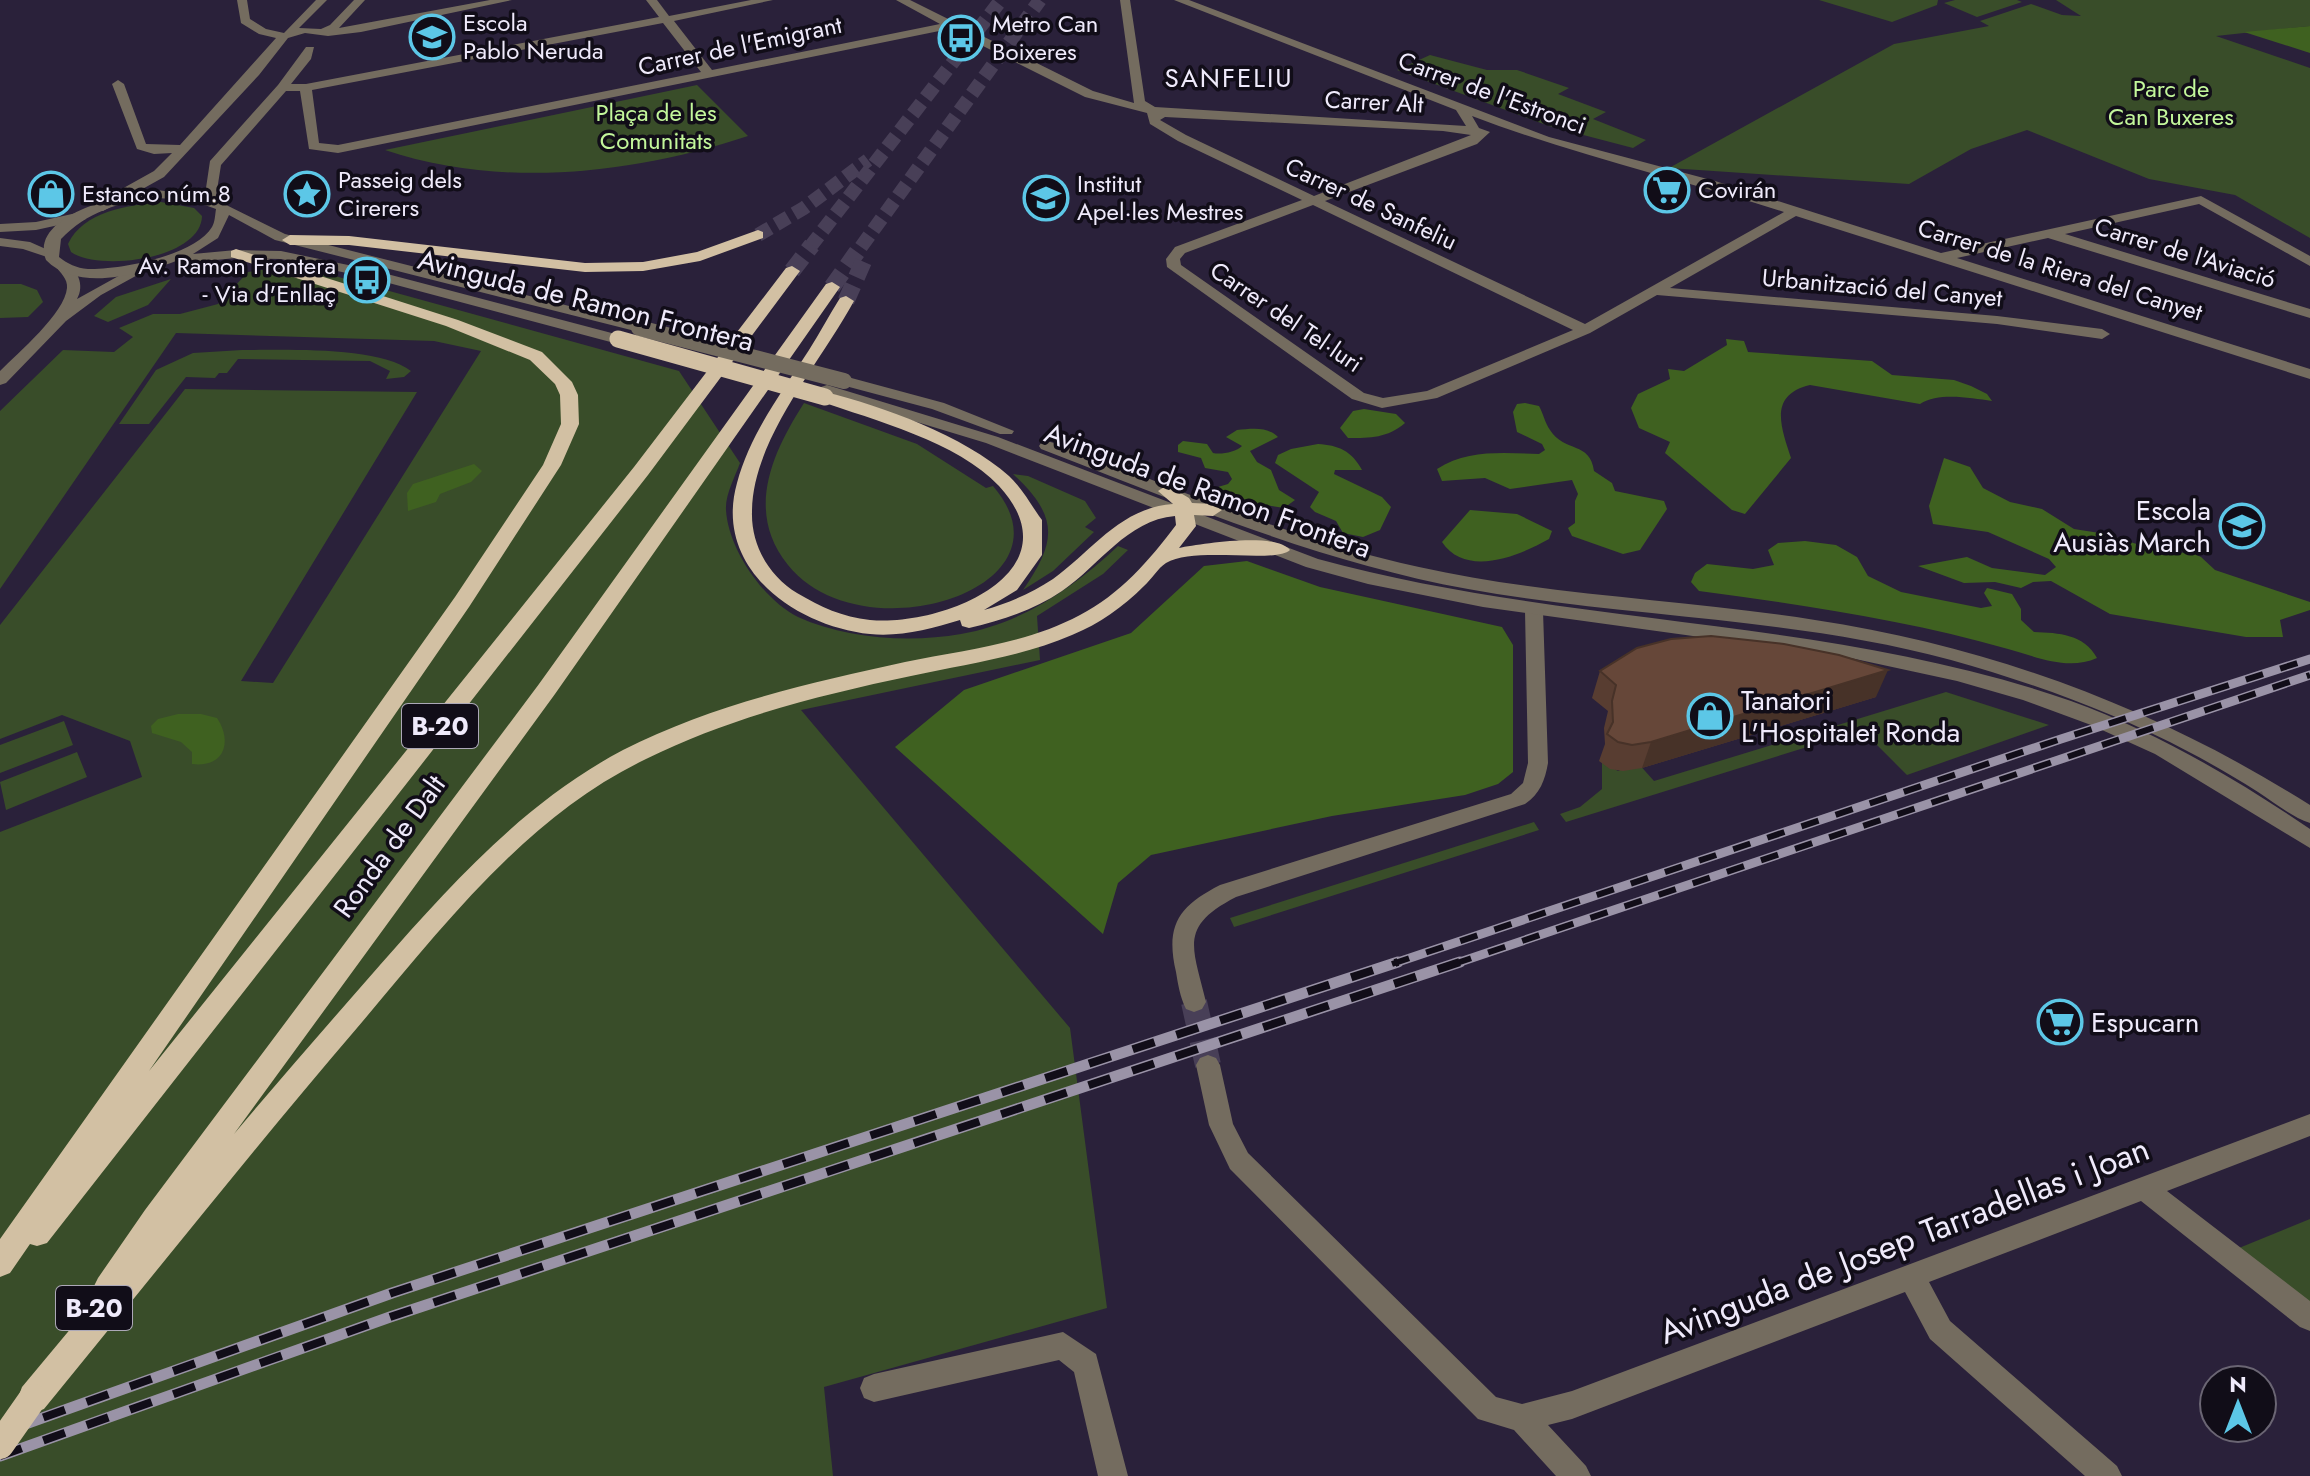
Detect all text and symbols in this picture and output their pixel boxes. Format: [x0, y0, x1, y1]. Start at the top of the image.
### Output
place label: Escola Pablo Neruda [463, 5, 604, 68]
place label: Metro Can Boixeres [992, 6, 1098, 69]
street label: Carrer de l'Emigrant [635, 7, 845, 84]
school or university icon: Escola Pablo Neruda [408, 13, 456, 61]
bus stop icon: Metro Can Boixeres [937, 14, 985, 62]
street label: Carrer de l'Estronci [1393, 42, 1591, 143]
district label: SANFELIU [1164, 59, 1294, 97]
park label: Parc de Can Buxeres [2108, 71, 2234, 134]
street label: Carrer Alt [1324, 81, 1425, 122]
park label: Plaça de les Comunitats [595, 95, 717, 158]
street label: Carrer de Sanfeliu [1280, 148, 1463, 259]
place label: Passeig dels Cirerers [338, 162, 462, 225]
place label: Institut Apel·les Mestres [1077, 166, 1244, 229]
supermarket icon: Covirán [1643, 166, 1691, 214]
shop icon: Estanco núm.8 [27, 170, 75, 218]
place icon: Passeig dels Cirerers [283, 170, 331, 218]
place label: Covirán [1698, 172, 1776, 207]
school or university icon: Institut Apel·les Mestres [1022, 174, 1070, 222]
place label: Estanco núm.8 [82, 176, 231, 211]
street label: Carrer de l'Aviació [2090, 208, 2280, 297]
street label: Carrer de la Riera del Canyet [1914, 210, 2207, 330]
street label: Avinguda de Ramon Frontera [414, 239, 758, 362]
place label: Av. Ramon Frontera - Via d'Enllaç [138, 248, 336, 311]
street label: Carrer del Tel·luri [1203, 253, 1369, 381]
bus stop icon: Av. Ramon Frontera - Via d'Enllaç [343, 256, 391, 304]
street label: Urbanització del Canyet [1760, 260, 2004, 315]
street label: Avinguda de Ramon Frontera [1039, 412, 1377, 569]
place label: Escola Ausiàs March [2053, 490, 2211, 563]
school or university icon: Escola Ausiàs March [2218, 502, 2266, 550]
place label: Tanatori L'Hospitalet Ronda [1741, 680, 1960, 753]
shop icon: Tanatori L'Hospitalet Ronda [1686, 692, 1734, 740]
road number: B-20 [402, 704, 478, 748]
street label: Ronda de Dalt [323, 766, 456, 926]
supermarket icon: Espucarn [2036, 998, 2084, 1046]
place label: Espucarn [2091, 1002, 2200, 1043]
street label: Avinguda de Josep Tarradellas i Joan [1652, 1124, 2156, 1357]
road number: B-20 [56, 1286, 132, 1330]
north arrow [2198, 1364, 2278, 1444]
text: N [2229, 1368, 2247, 1400]

